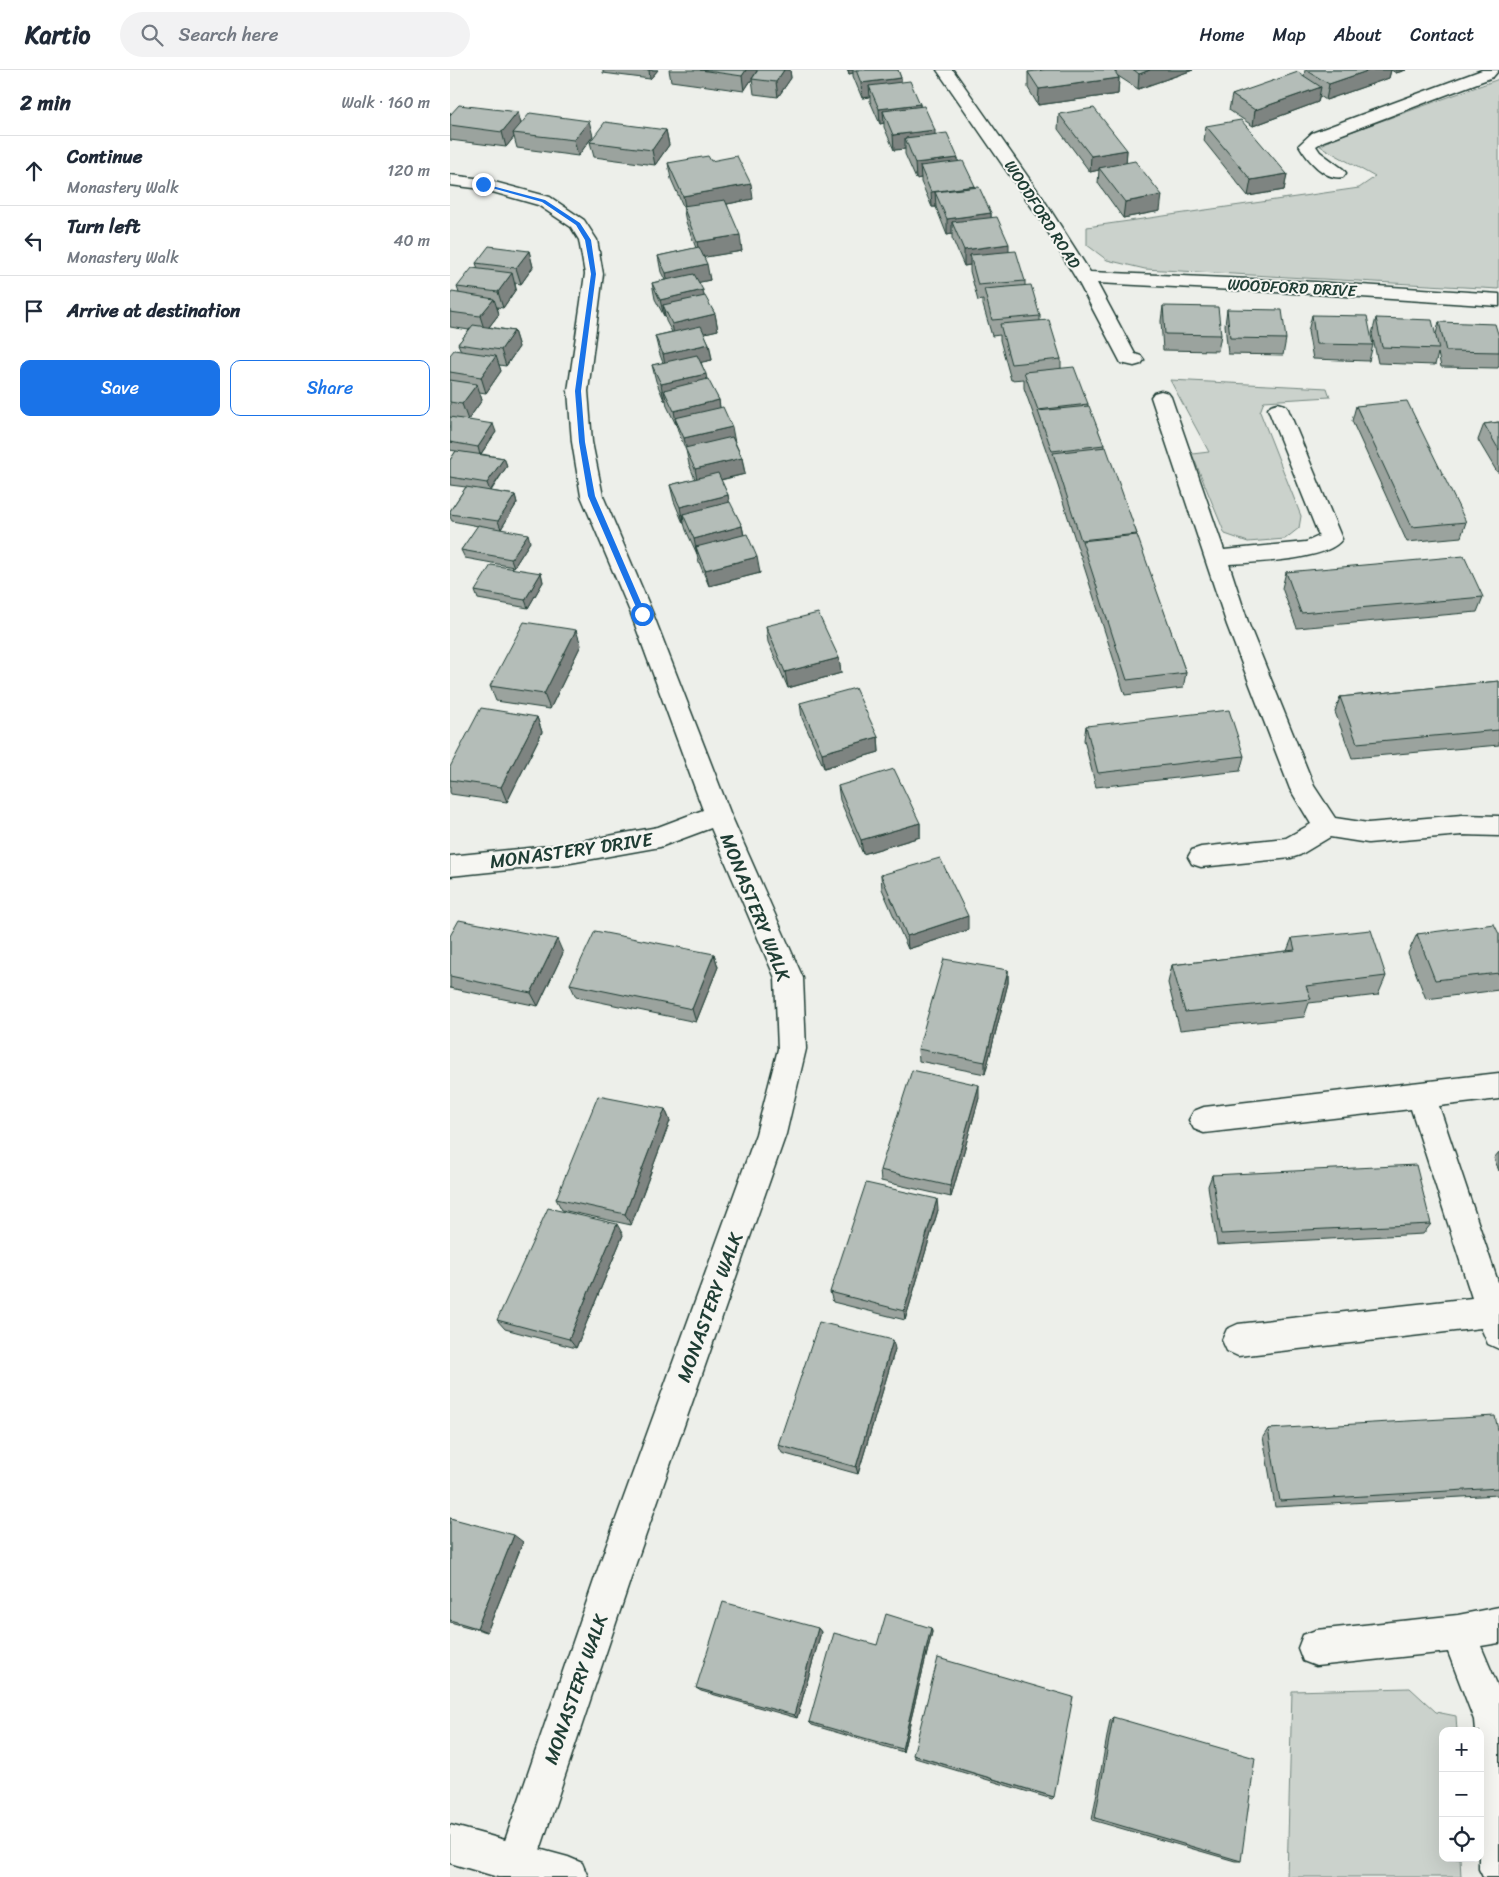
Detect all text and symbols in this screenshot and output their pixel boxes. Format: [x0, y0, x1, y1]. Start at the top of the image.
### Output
search box [120, 12, 470, 57]
text: Kartio [25, 14, 90, 56]
text: Search here [178, 18, 279, 51]
text: Home [1200, 19, 1245, 51]
text: Map [1273, 19, 1306, 51]
text: About [1334, 19, 1382, 51]
text: Contact [1410, 19, 1474, 51]
icon: search [138, 21, 166, 49]
text: 2 min [20, 84, 71, 122]
text: Walk · 160 m [341, 88, 430, 117]
text: Continue [67, 140, 143, 173]
street label: WOODFORD ROAD [996, 154, 1089, 275]
text: 120 m [387, 156, 430, 185]
icon: ahead [20, 157, 48, 185]
text: Monastery Walk [67, 173, 179, 202]
route end [472, 173, 495, 196]
text: Turn left [67, 210, 140, 243]
text: 40 m [393, 226, 430, 255]
icon: left [20, 227, 48, 255]
text: Monastery Walk [67, 243, 179, 272]
street label: WOODFORD DRIVE [1227, 270, 1358, 305]
text: Arrive at destination [67, 294, 240, 327]
icon: arrive [20, 297, 48, 325]
button: Save [20, 360, 220, 416]
button: Share [230, 360, 430, 416]
route start [631, 603, 654, 626]
street label: MONASTERY DRIVE [488, 823, 656, 878]
street label: MONASTERY WALK [711, 828, 801, 987]
street label: MONASTERY WALK [667, 1227, 752, 1387]
street label: MONASTERY WALK [534, 1609, 617, 1769]
map controls [1439, 1727, 1484, 1862]
button: + [1439, 1727, 1484, 1772]
button: − [1439, 1772, 1484, 1817]
button: locate [1439, 1817, 1484, 1862]

